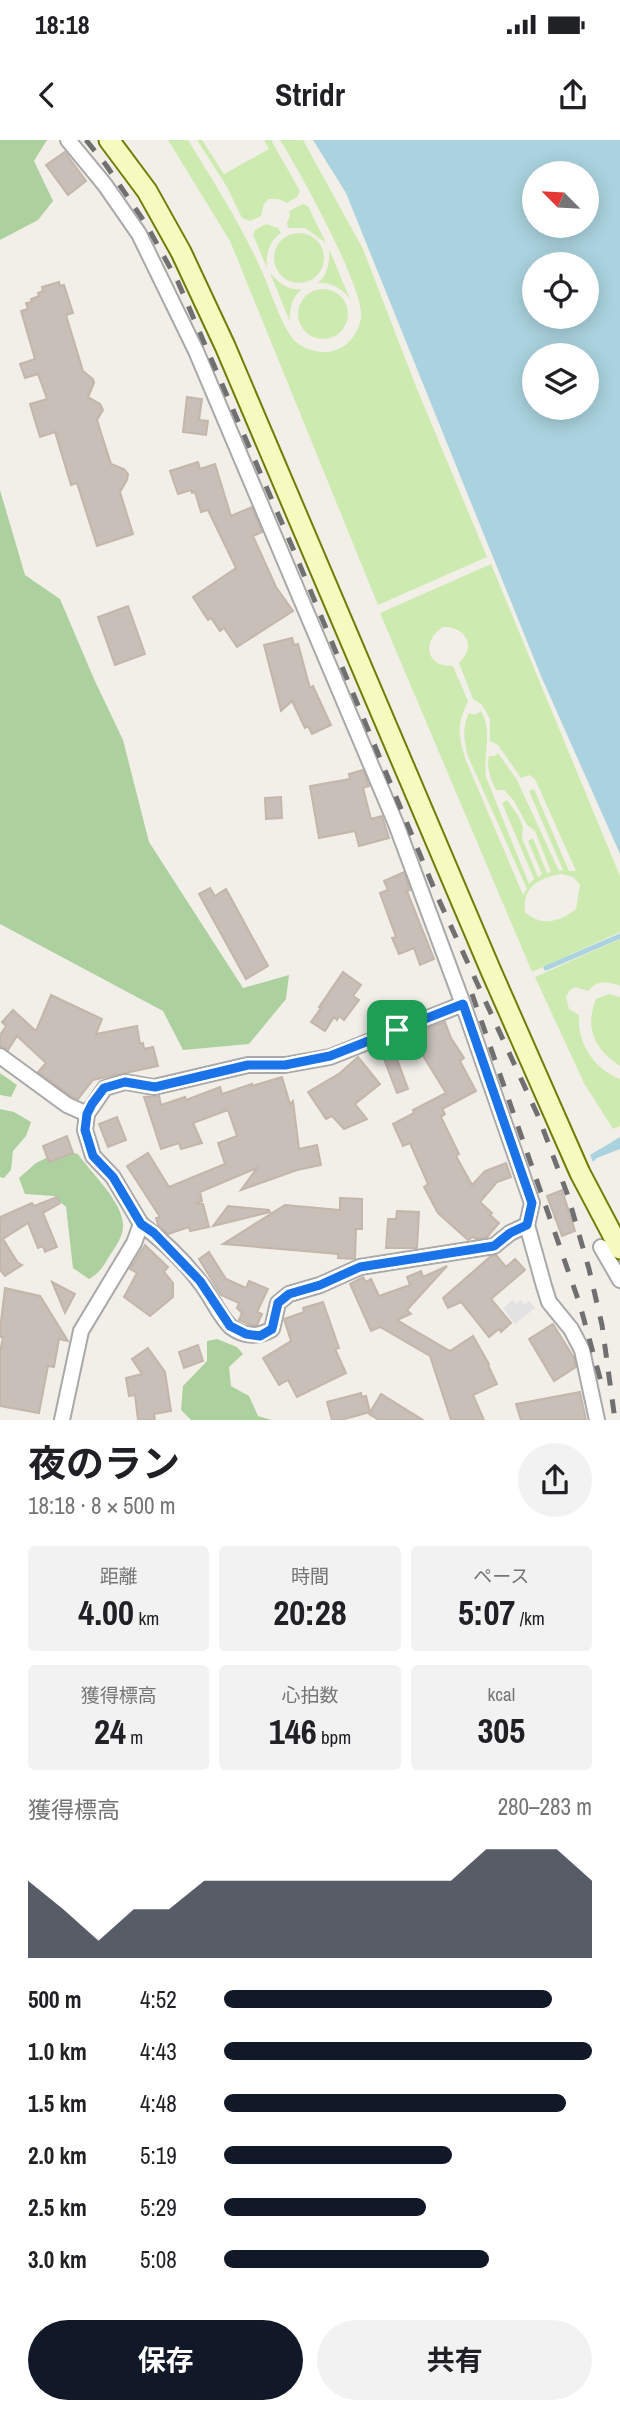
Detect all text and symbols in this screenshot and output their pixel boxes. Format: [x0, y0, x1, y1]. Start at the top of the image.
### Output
text: 18:18 [35, 7, 90, 42]
text: Stridr [275, 73, 345, 116]
icon: back [28, 76, 66, 114]
icon: share [554, 76, 592, 114]
north arrow [522, 161, 598, 238]
map controls [522, 161, 599, 420]
button: locate [522, 252, 599, 329]
button: layers [522, 343, 599, 420]
pin [367, 1000, 427, 1060]
icon: arrive [378, 1011, 416, 1049]
text: 夜のラン [28, 1438, 180, 1489]
button: share [518, 1443, 592, 1517]
text: 18:18 · 8 × 500 m [28, 1490, 175, 1521]
text: 距離 [100, 1563, 138, 1589]
text: 時間 [291, 1563, 329, 1589]
text: ペース [473, 1563, 529, 1589]
text: 4.00 [78, 1589, 134, 1636]
text: 20:28 [273, 1589, 347, 1636]
text: 5:07 [458, 1589, 515, 1636]
text: km [134, 1605, 159, 1631]
text: /km [515, 1605, 545, 1631]
text: kcal [487, 1681, 515, 1707]
text: 獲得標高 [81, 1682, 157, 1708]
text: 心拍数 [281, 1682, 339, 1708]
text: 305 [477, 1707, 525, 1754]
text: 24 [94, 1708, 126, 1755]
text: 146 [269, 1708, 317, 1755]
text: m [126, 1724, 143, 1750]
text: bpm [317, 1724, 351, 1750]
text: 280–283 m [498, 1791, 592, 1822]
text: 獲得標高 [28, 1794, 120, 1825]
text: 500 m [28, 1984, 81, 2015]
text: 4:52 [140, 1984, 177, 2015]
text: 1.0 km [28, 2036, 87, 2067]
text: 4:43 [140, 2036, 177, 2067]
text: 1.5 km [28, 2088, 87, 2119]
text: 4:48 [140, 2088, 177, 2119]
text: 2.0 km [28, 2140, 87, 2171]
text: 5:19 [140, 2140, 177, 2171]
text: 2.5 km [28, 2192, 87, 2223]
text: 5:29 [140, 2192, 177, 2223]
text: 3.0 km [28, 2244, 87, 2275]
text: 5:08 [140, 2244, 177, 2275]
button: 保存 [28, 2320, 303, 2400]
button: 共有 [317, 2320, 592, 2400]

